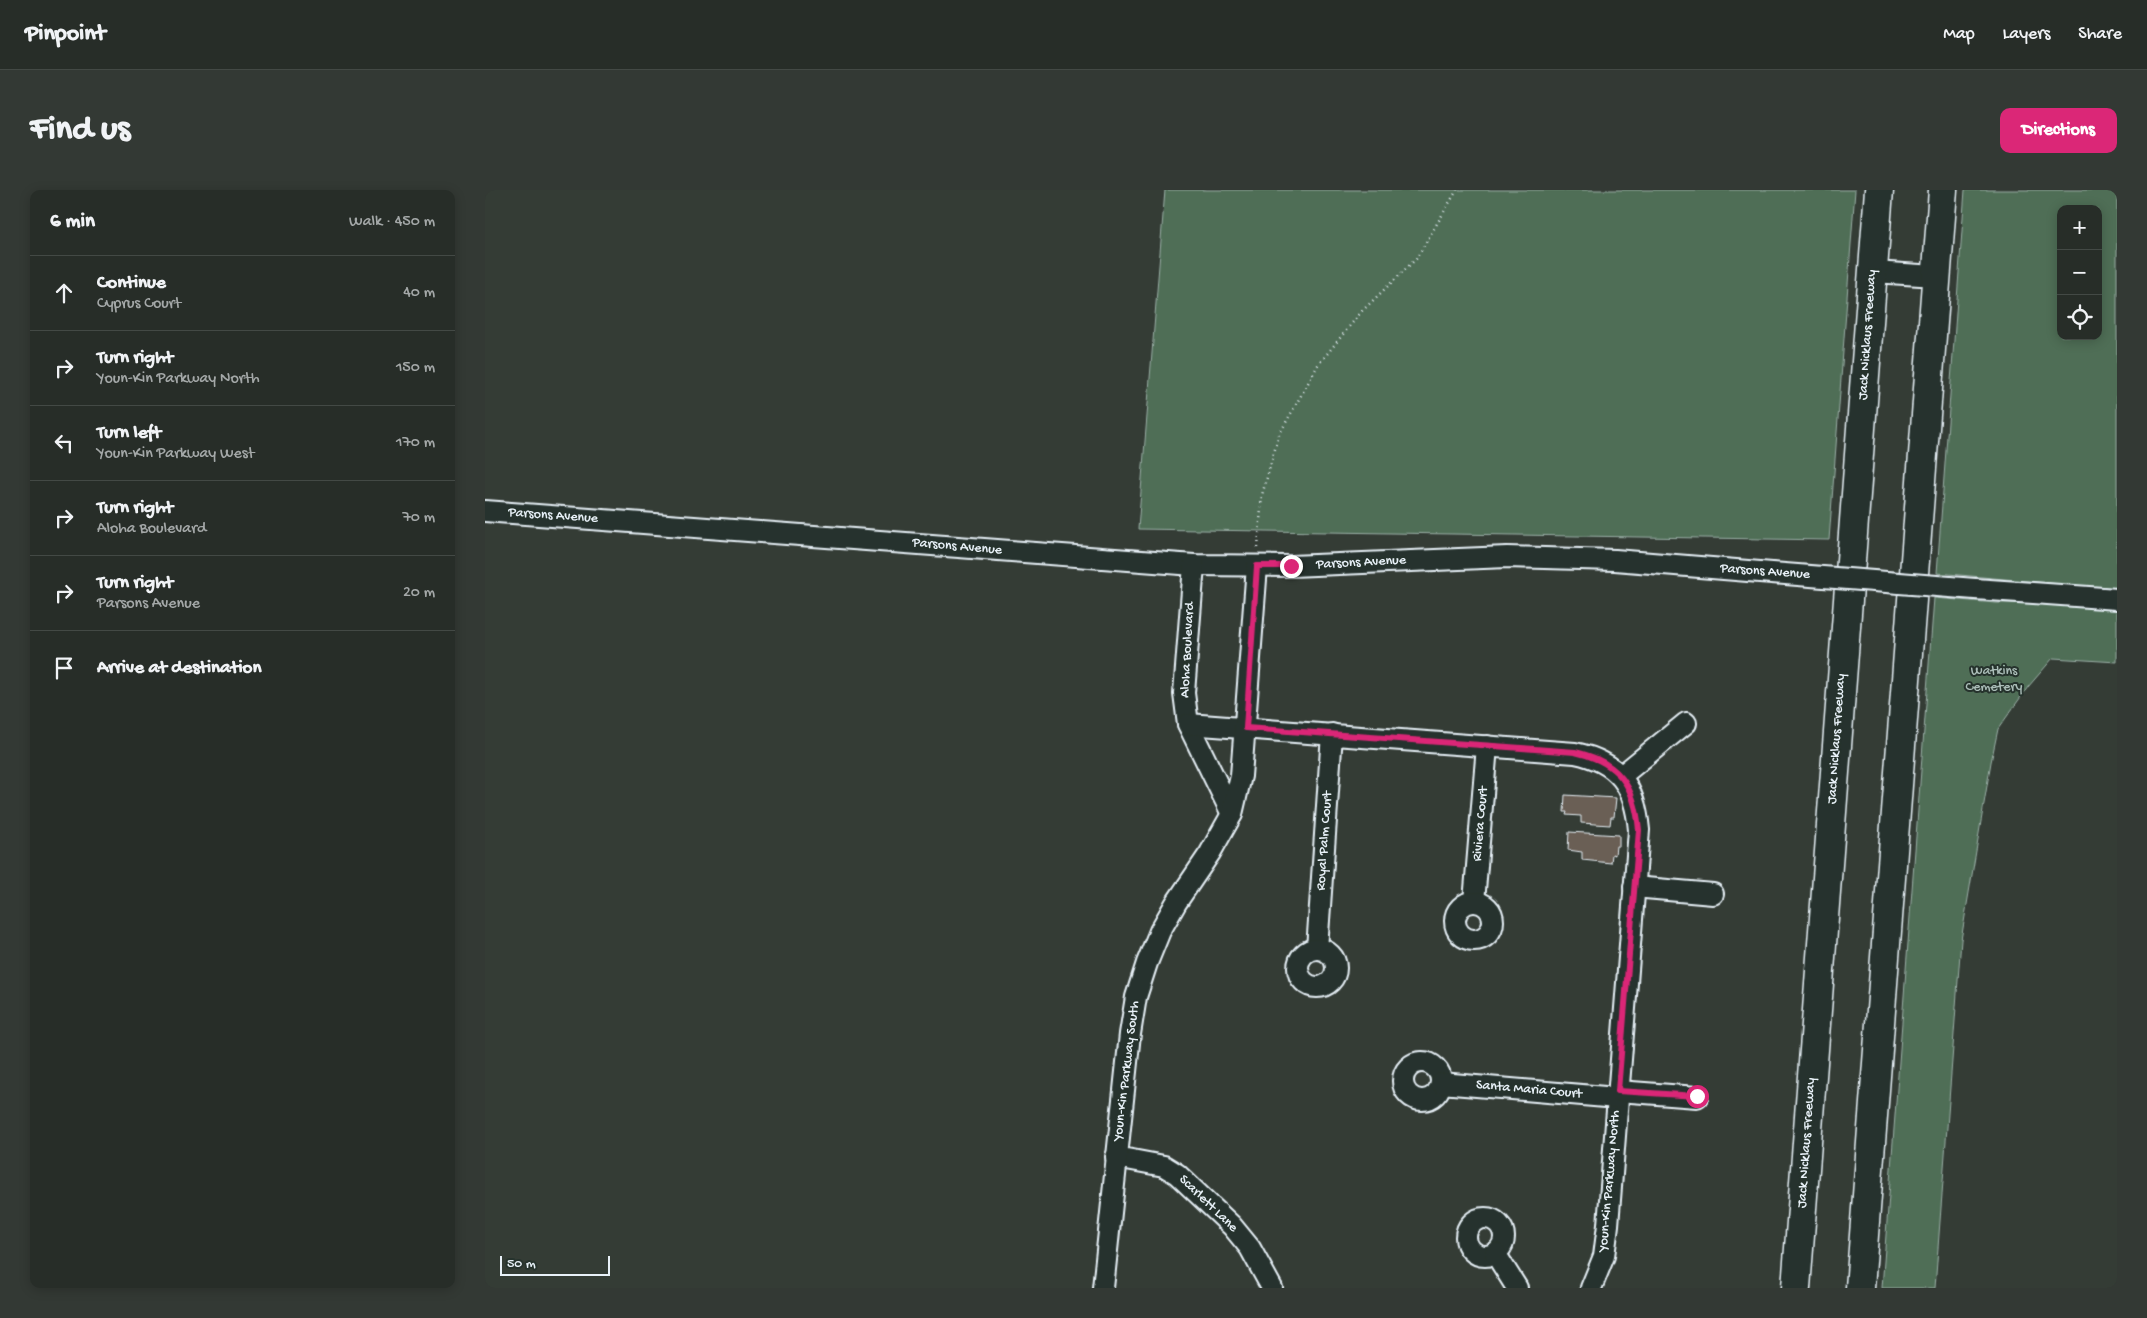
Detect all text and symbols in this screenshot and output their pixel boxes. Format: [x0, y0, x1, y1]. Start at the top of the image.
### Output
text: Pinpoint [25, 20, 106, 49]
text: Map [1943, 24, 1975, 45]
text: Layers [2003, 24, 2050, 45]
text: Share [2078, 24, 2122, 45]
button: Directions [2000, 108, 2117, 153]
text: Find us [30, 110, 130, 151]
map controls [2057, 205, 2102, 340]
button: + [2057, 205, 2102, 250]
text: 6 min [50, 210, 95, 235]
text: Walk · 450 m [349, 213, 435, 232]
button: − [2057, 250, 2102, 295]
street label: Jack Nicklaus Freeway [1855, 269, 1881, 401]
text: Continue [97, 272, 166, 295]
icon: ahead [50, 279, 78, 307]
text: 40 m [403, 284, 435, 303]
text: Cyprus Court [97, 295, 181, 314]
button: locate [2057, 295, 2102, 340]
text: Turn right [97, 347, 173, 370]
icon: right [50, 354, 78, 382]
text: 150 m [396, 359, 435, 378]
text: Youn-Kin Parkway North [97, 370, 260, 389]
text: Turn left [97, 422, 161, 445]
icon: left [50, 429, 78, 457]
text: 170 m [396, 434, 435, 453]
text: Youn-Kin Parkway West [97, 445, 254, 464]
text: Turn right [97, 497, 173, 520]
icon: right [50, 504, 78, 532]
street label: Parsons Avenue [506, 504, 599, 528]
text: 70 m [402, 509, 435, 528]
text: Aloha Boulevard [97, 520, 206, 539]
street label: Parsons Avenue [910, 535, 1003, 559]
street label: Parsons Avenue [1315, 552, 1407, 574]
route end [1280, 555, 1303, 578]
street label: Parsons Avenue [1718, 560, 1811, 584]
text: Turn right [97, 572, 173, 595]
icon: right [50, 579, 78, 607]
text: 20 m [403, 584, 435, 603]
text: Parsons Avenue [97, 595, 200, 614]
street label: Aloha Boulevard [1177, 600, 1199, 698]
icon: arrive [50, 654, 78, 682]
text: Arrive at destination [97, 657, 261, 680]
park label: Watkins Cemetery [1966, 663, 2022, 696]
street label: Jack Nicklaus Freeway [1824, 673, 1850, 805]
street label: Riviera Court [1469, 785, 1493, 862]
street label: Royal Palm Court [1313, 789, 1337, 891]
street label: Youn-Kin Parkway South [1110, 999, 1144, 1144]
street label: Santa Maria Court [1475, 1077, 1584, 1103]
street label: Jack Nicklaus Freeway [1794, 1077, 1820, 1209]
route start [1686, 1085, 1709, 1108]
street label: Youn-Kin Parkway North [1595, 1109, 1625, 1255]
street label: Scarlett Lane [1175, 1172, 1242, 1237]
scale bar [500, 1253, 610, 1276]
text: 50 m [507, 1256, 536, 1273]

